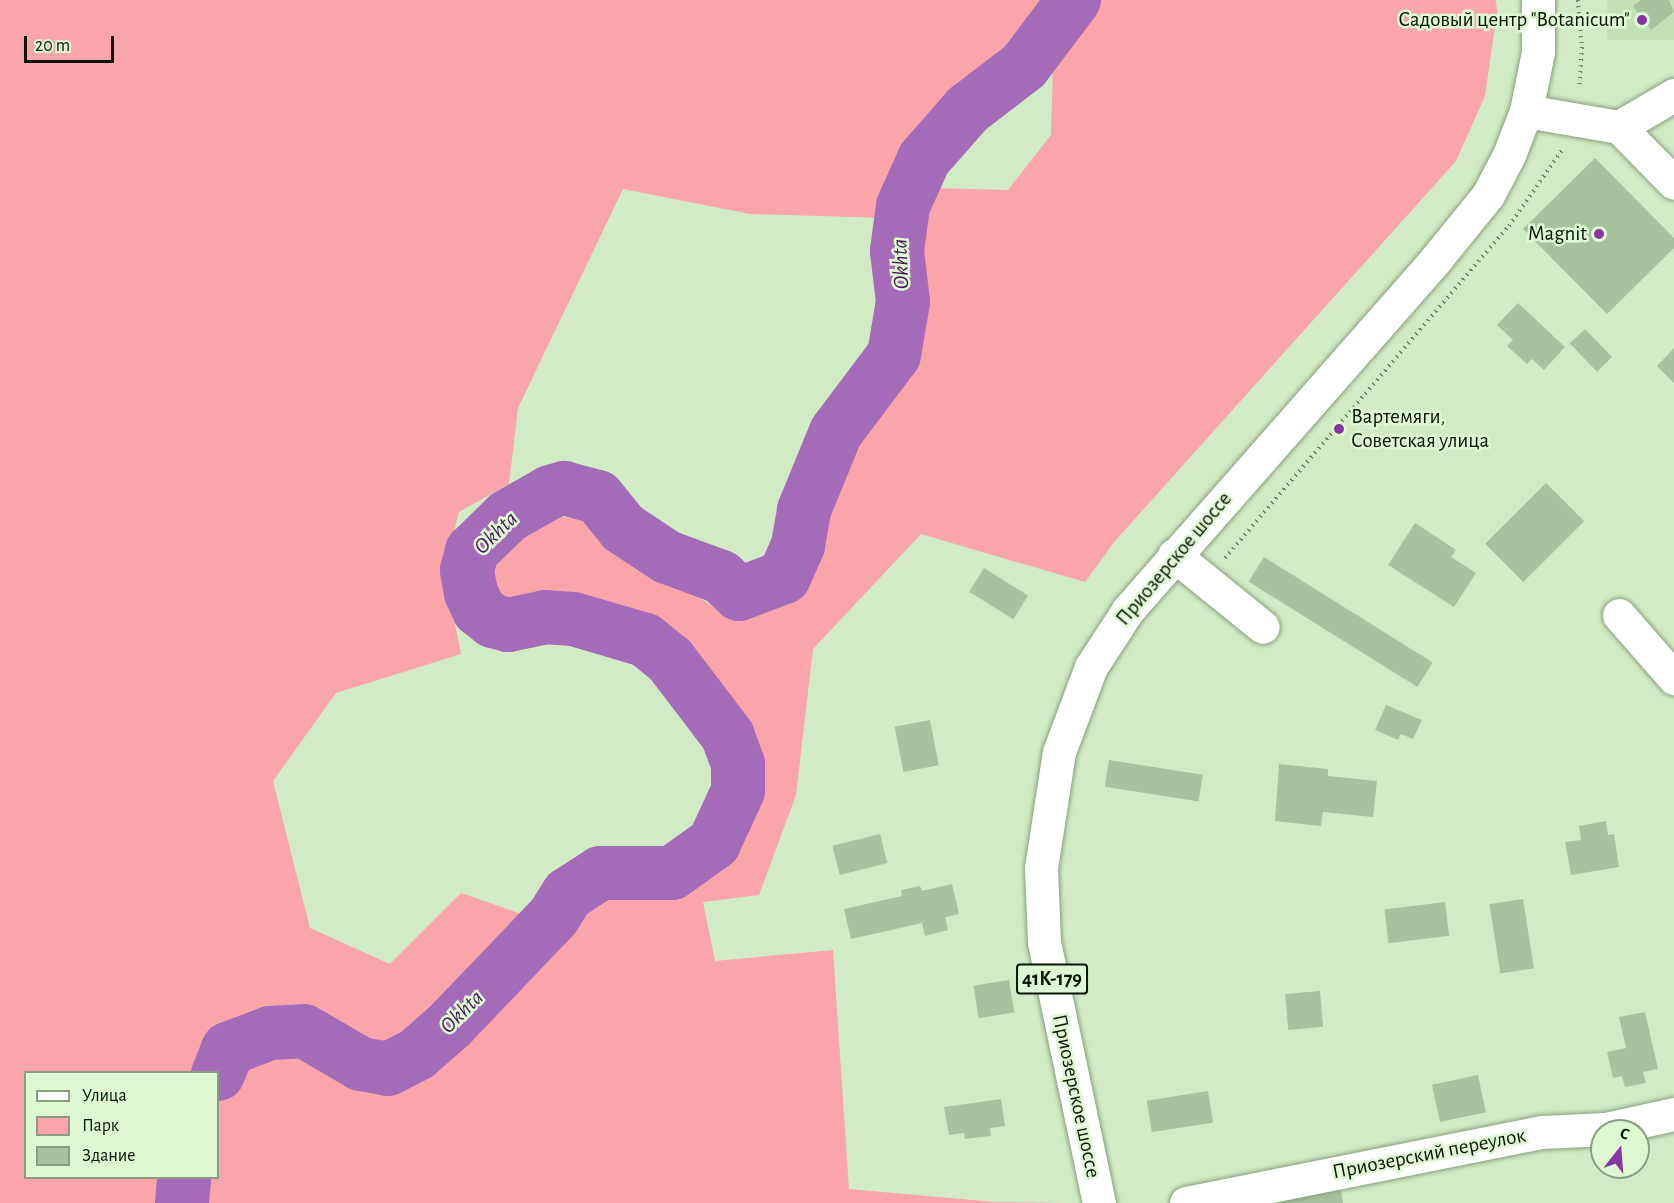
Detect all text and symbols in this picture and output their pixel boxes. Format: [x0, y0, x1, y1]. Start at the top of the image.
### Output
place label: Садовый центр "Botanicum" [1398, 7, 1630, 33]
marker: Садовый центр "Botanicum" [1635, 13, 1649, 27]
scale bar [27, 24, 117, 62]
text: 20 m [35, 37, 70, 55]
place label: Magnit [1528, 221, 1587, 247]
marker: Magnit [1592, 227, 1606, 241]
water label: Okhta [887, 238, 915, 290]
place label: Вартемяги, Советская улица [1351, 404, 1489, 454]
marker: Вартемяги, Советская улица [1332, 422, 1346, 436]
street label: Приозерское шоссе [1111, 487, 1237, 631]
water label: Okhta [469, 506, 523, 560]
road number: 41К-179 [1016, 962, 1088, 996]
water label: Okhta [435, 985, 489, 1039]
street label: Приозерское шоссе [1046, 1012, 1106, 1180]
legend [24, 1071, 219, 1179]
text: Улица [82, 1087, 127, 1105]
text: Парк [82, 1117, 119, 1135]
north arrow [1590, 1119, 1650, 1179]
street label: Приозерский переулок [1330, 1123, 1528, 1185]
text: С [1618, 1125, 1631, 1143]
text: Здание [82, 1147, 136, 1165]

